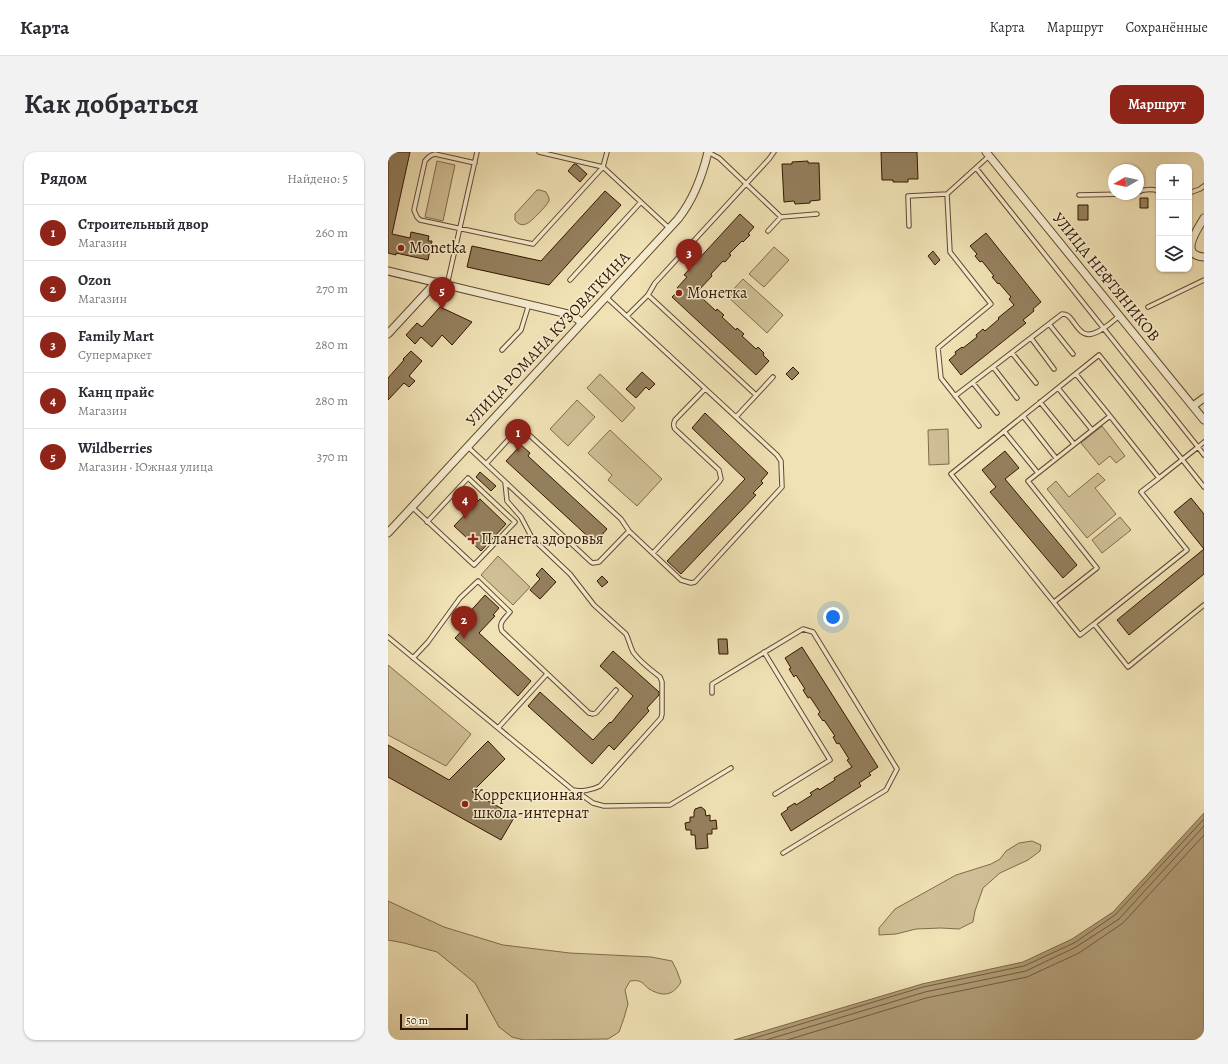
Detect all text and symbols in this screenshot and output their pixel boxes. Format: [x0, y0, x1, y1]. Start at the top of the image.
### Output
text: Карта [20, 15, 69, 41]
text: Карта [990, 18, 1025, 37]
text: Маршрут [1047, 18, 1103, 37]
text: Сохранённые [1125, 18, 1208, 37]
text: Как добраться [24, 85, 199, 123]
button: Маршрут [1110, 85, 1204, 124]
north arrow [1108, 164, 1144, 200]
map controls [1156, 164, 1192, 272]
button: + [1156, 164, 1192, 200]
text: Рядом [40, 167, 87, 190]
text: Найдено: 5 [287, 170, 348, 187]
button: − [1156, 200, 1192, 236]
street label: УЛИЦА НЕФТЯНИКОВ [1047, 208, 1165, 346]
text: Строительный двор [78, 214, 209, 234]
text: 1 [51, 224, 55, 241]
text: 260 m [315, 224, 348, 241]
text: Магазин [78, 234, 127, 251]
button: layers [1156, 236, 1192, 272]
place label: Monetka [409, 237, 467, 259]
pin: 3 [676, 239, 702, 272]
marker: Monetka [396, 243, 406, 253]
street label: УЛИЦА РОМАНА КУЗОВАТКИНА [461, 246, 636, 431]
text: Ozon [78, 270, 111, 290]
pin: 5 [429, 277, 455, 310]
text: 2 [50, 280, 56, 297]
text: 270 m [316, 280, 348, 297]
place label: Монетка [687, 282, 748, 304]
marker: Монетка [674, 288, 684, 298]
text: Магазин [78, 290, 127, 307]
text: Family Mart [78, 326, 154, 346]
text: 3 [50, 336, 56, 353]
text: 280 m [315, 336, 348, 353]
text: Супермаркет [78, 346, 152, 363]
text: Канц прайс [78, 382, 154, 402]
text: 4 [50, 392, 56, 409]
text: 280 m [315, 392, 348, 409]
text: Магазин [78, 402, 127, 419]
pin: 1 [505, 419, 531, 452]
text: Wildberries [78, 438, 152, 458]
text: 5 [50, 448, 56, 465]
text: 370 m [317, 448, 348, 465]
text: Магазин · Южная улица [78, 458, 213, 475]
pin: 4 [452, 486, 478, 519]
place label: Планета здоровья [481, 528, 604, 550]
marker: Планета здоровья [468, 534, 478, 544]
pin: 2 [451, 606, 477, 639]
your location [823, 607, 843, 627]
place label: Коррекционная школа-интернат [473, 784, 589, 824]
marker: Коррекционная школа-интернат [460, 799, 470, 809]
scale bar [400, 1012, 468, 1031]
text: 50 m [406, 1013, 428, 1028]

